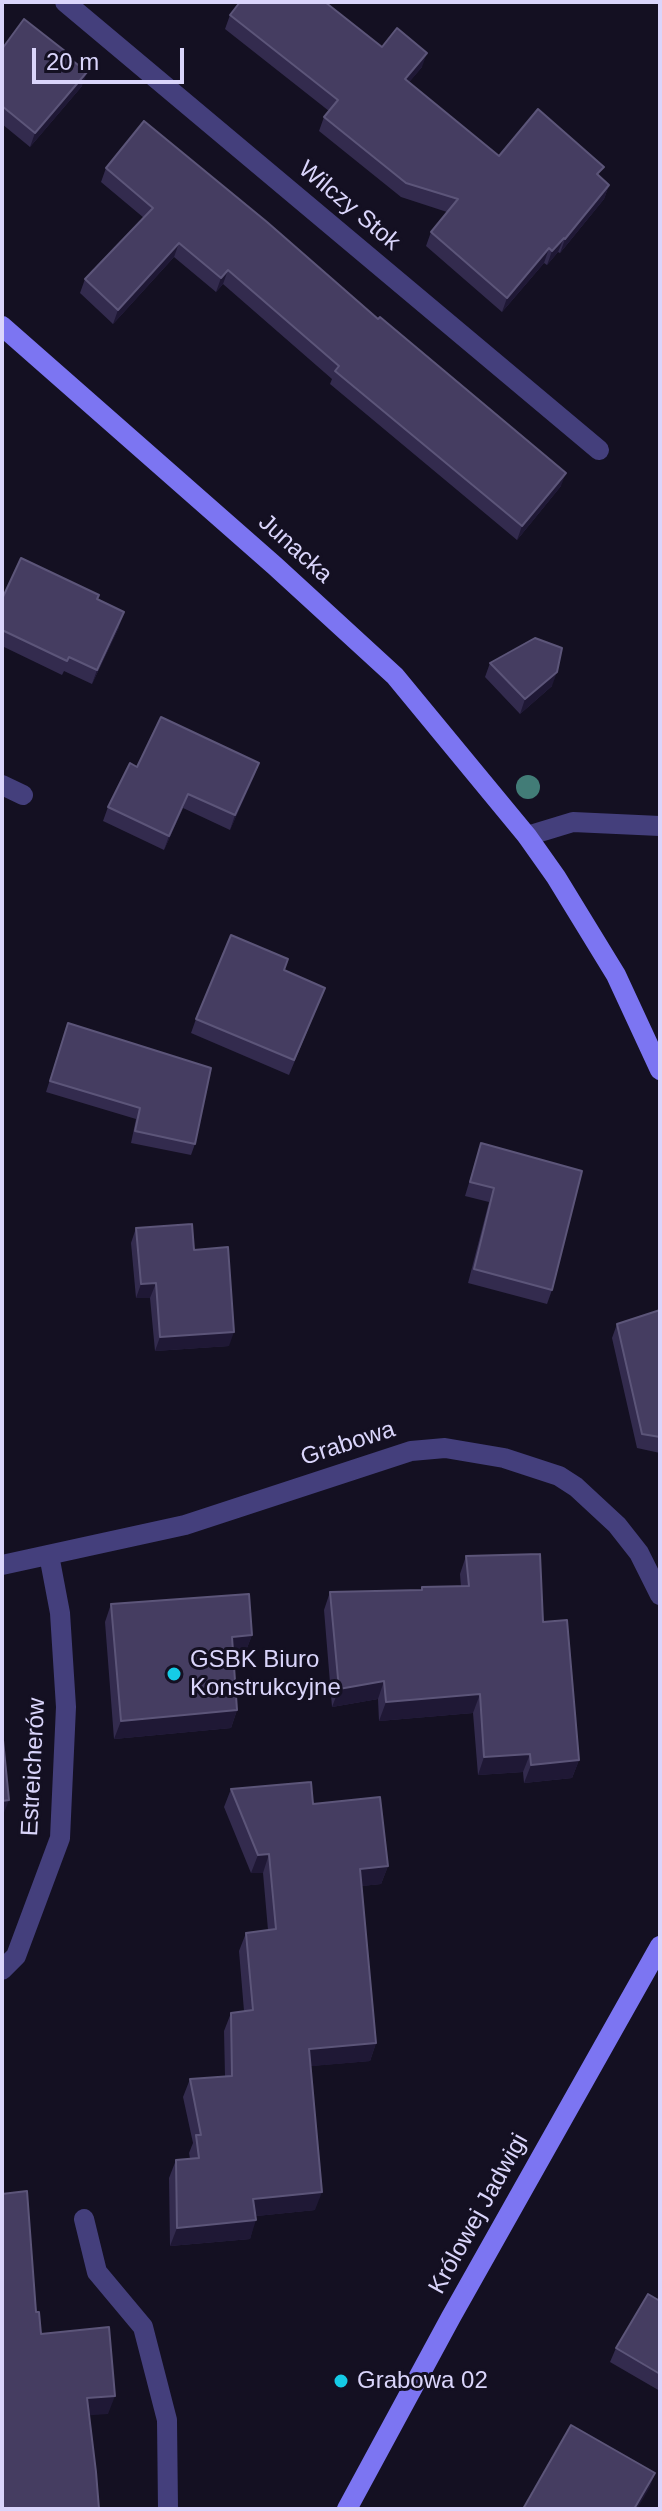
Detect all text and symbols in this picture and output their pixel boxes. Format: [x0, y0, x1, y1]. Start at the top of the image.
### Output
scale bar [36, 32, 188, 82]
text: 20 m [46, 48, 99, 75]
street label: Wilczy Stok [292, 155, 406, 257]
street label: Junacka [252, 508, 338, 590]
street label: Grabowa [297, 1415, 399, 1473]
place label: GSBK Biuro Konstrukcyjne [190, 1646, 341, 1702]
marker: GSBK Biuro Konstrukcyjne [165, 1665, 183, 1683]
street label: Estreicherów [16, 1697, 52, 1837]
street label: Królowej Jadwigi [423, 2129, 535, 2299]
place label: Grabowa 02 [357, 2367, 488, 2395]
marker: Grabowa 02 [332, 2372, 350, 2390]

